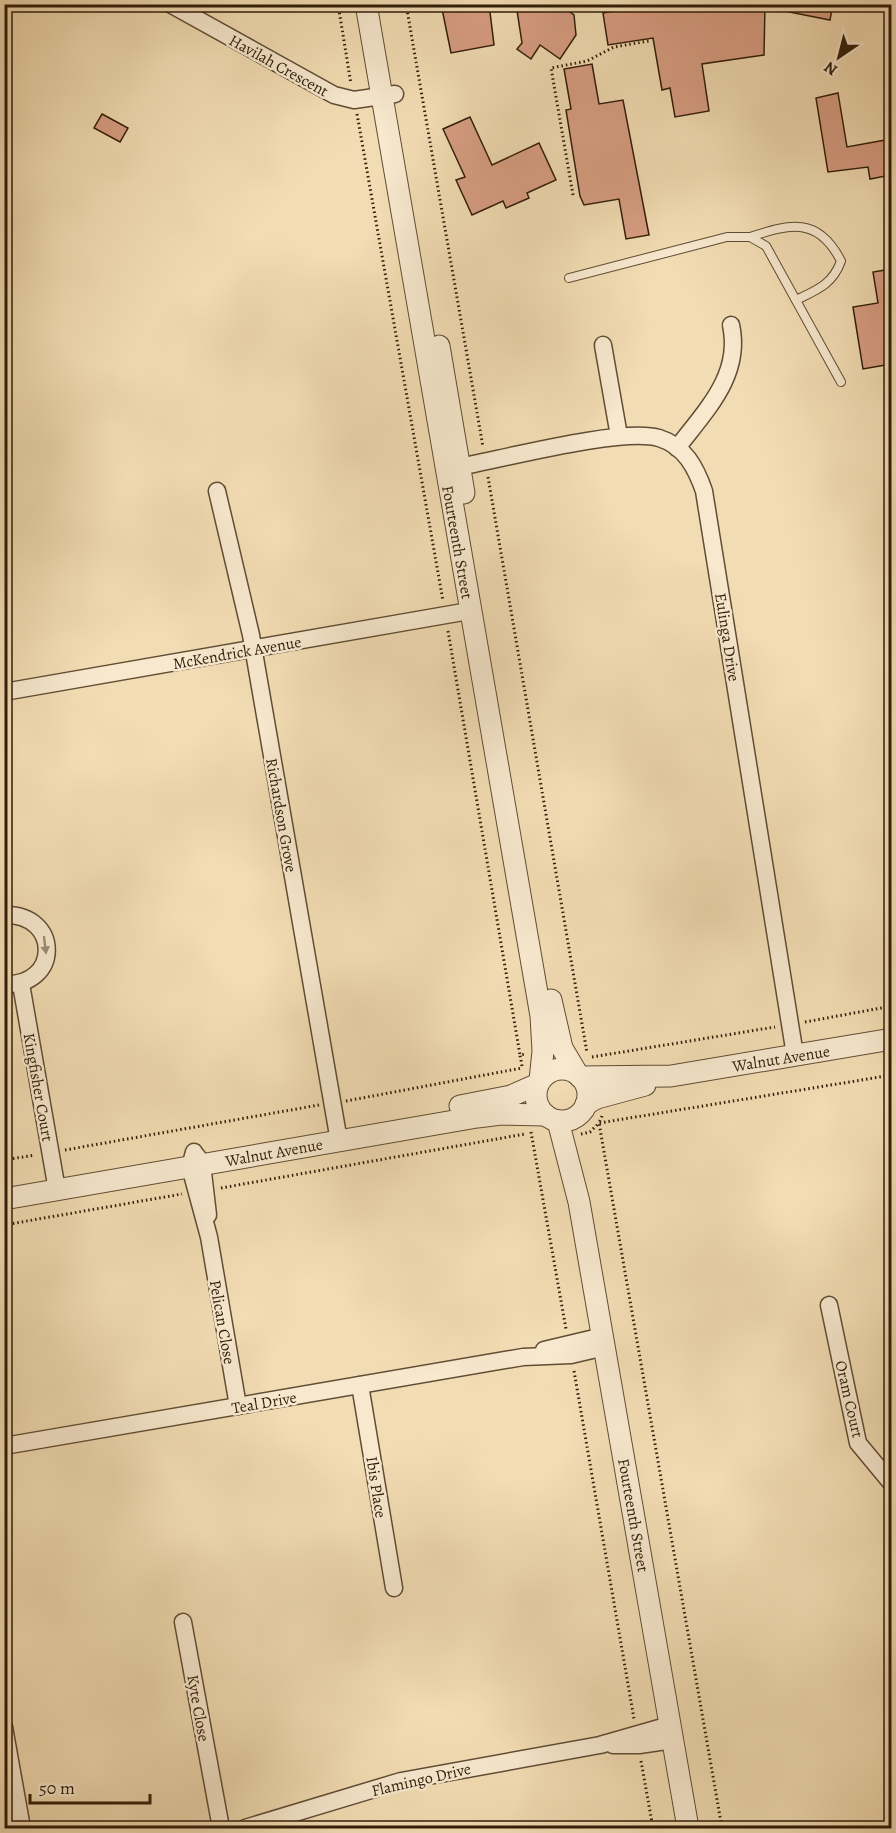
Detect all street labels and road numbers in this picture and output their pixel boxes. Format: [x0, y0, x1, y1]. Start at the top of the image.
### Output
street label: Havilah Crescent [225, 29, 332, 102]
street label: Fourteenth Street [436, 484, 478, 601]
street label: Eulinga Drive [709, 591, 745, 683]
street label: McKendrick Avenue [171, 631, 303, 675]
street label: Richardson Grove [260, 756, 302, 874]
street label: Kingfisher Court [18, 1031, 58, 1143]
street label: Walnut Avenue [730, 1040, 832, 1078]
street label: Walnut Avenue [223, 1134, 325, 1173]
street label: Pelican Close [204, 1278, 240, 1366]
street label: Oram Court [829, 1358, 869, 1440]
street label: Teal Drive [230, 1386, 298, 1419]
street label: Ibis Place [360, 1455, 392, 1519]
street label: Fourteenth Street [612, 1457, 654, 1574]
street label: Kyte Close [181, 1673, 215, 1743]
street label: Flamingo Drive [369, 1758, 473, 1802]

